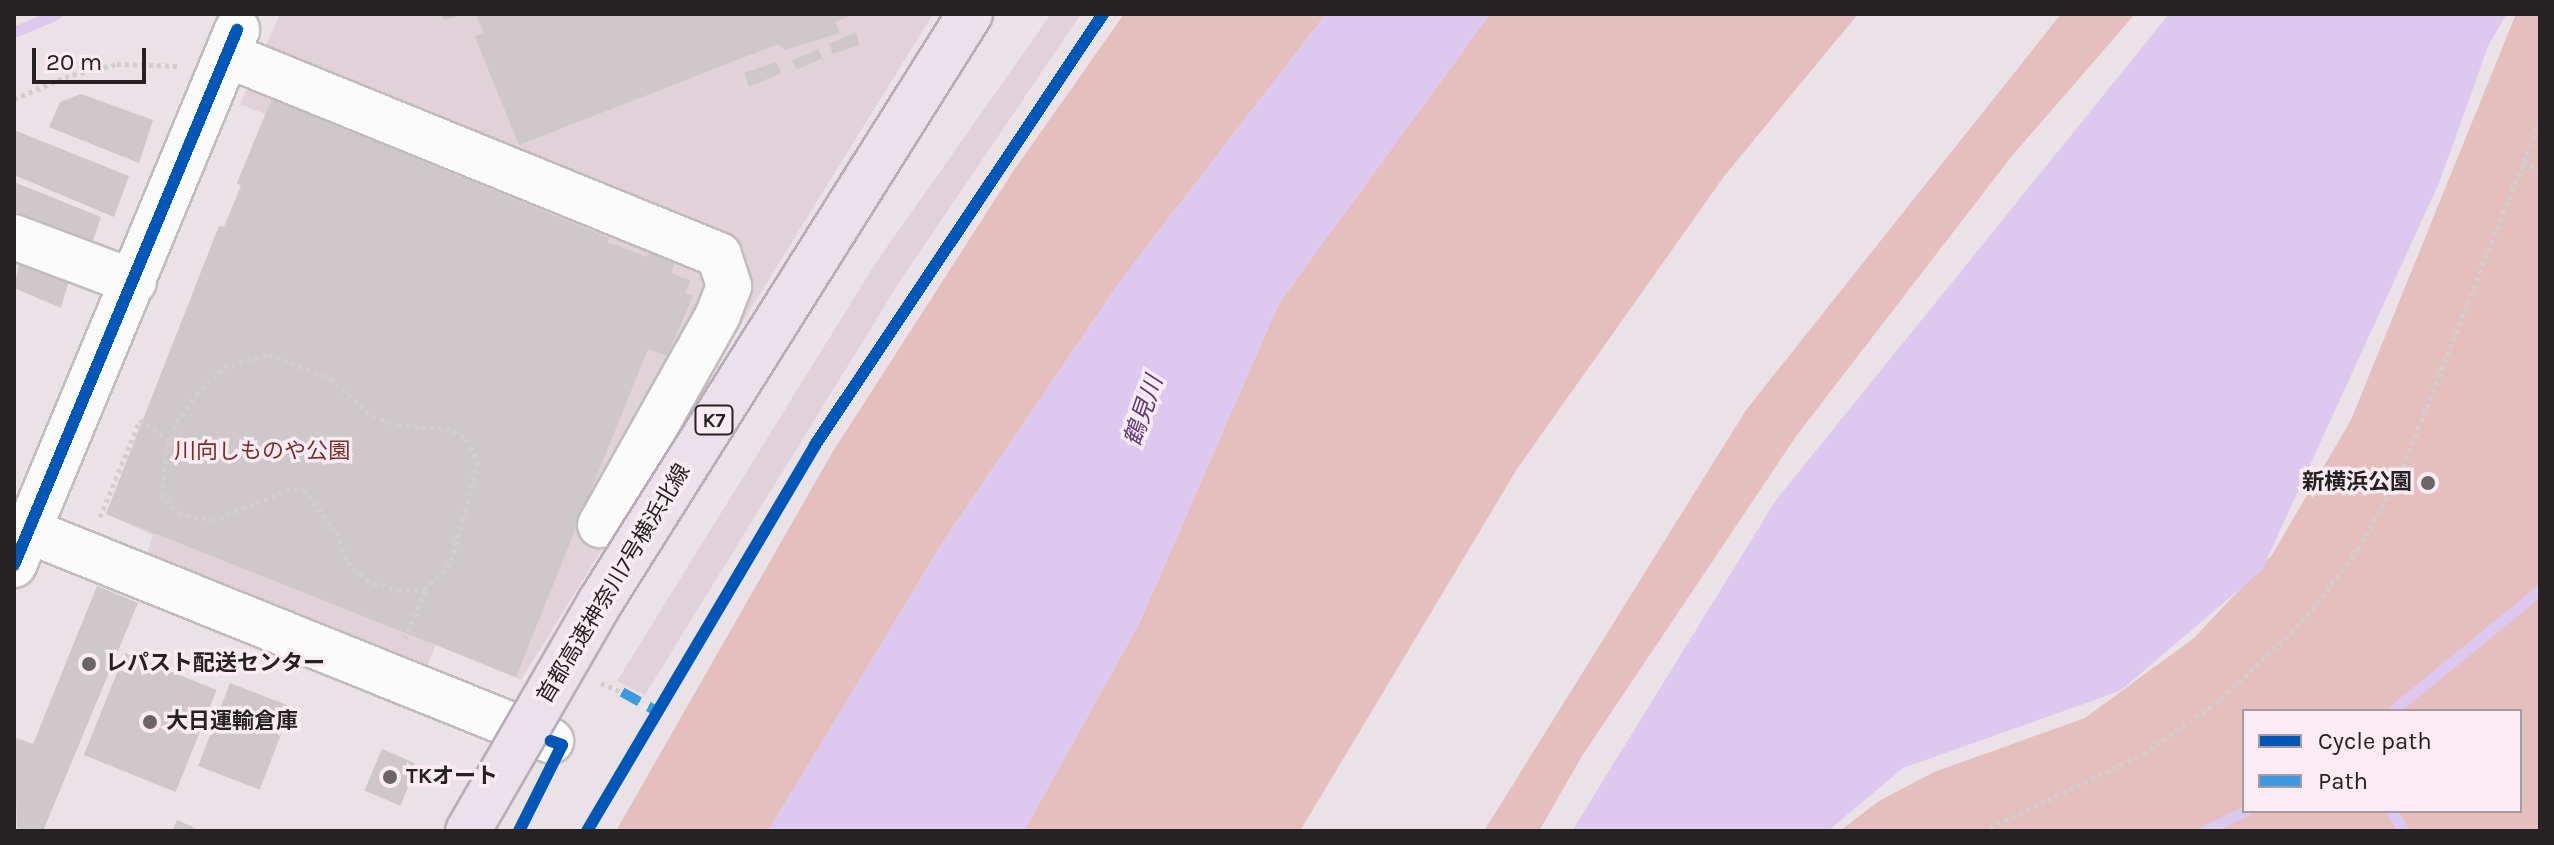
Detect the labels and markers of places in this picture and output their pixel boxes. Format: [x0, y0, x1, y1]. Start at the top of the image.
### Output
place label: 新横浜公園 [2302, 470, 2412, 496]
marker: 新横浜公園 [2419, 474, 2437, 492]
place label: レパスト配送センター [105, 651, 325, 677]
marker: レパスト配送センター [80, 655, 98, 673]
place label: 大日運輸倉庫 [166, 709, 298, 735]
marker: 大日運輸倉庫 [141, 713, 159, 731]
place label: TKオート [406, 764, 498, 790]
marker: TKオート [381, 768, 399, 786]

